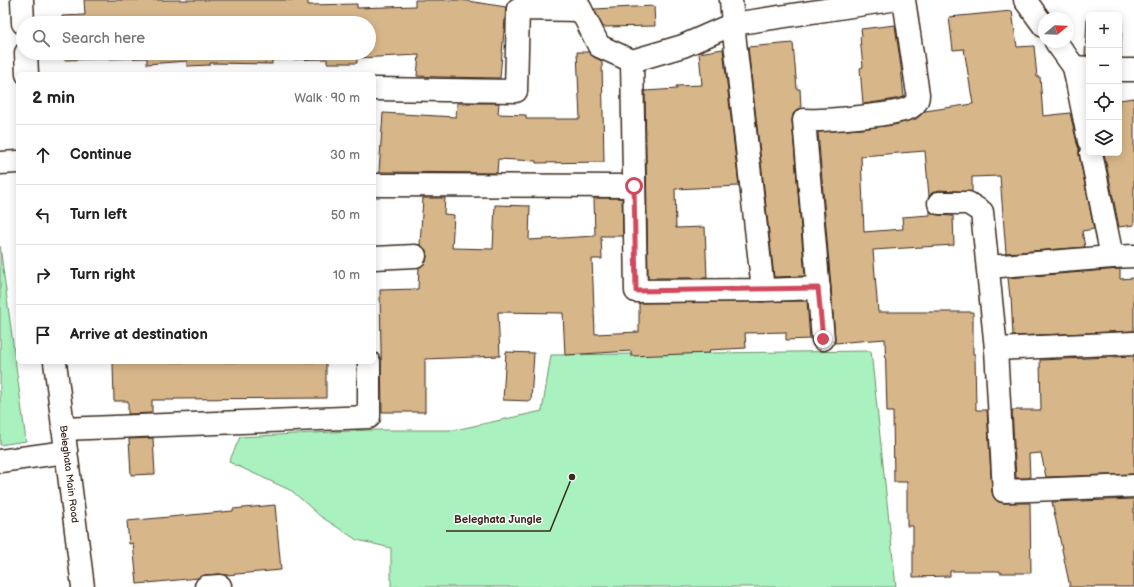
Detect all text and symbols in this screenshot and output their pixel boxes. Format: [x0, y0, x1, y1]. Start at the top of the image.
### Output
north arrow [1038, 12, 1074, 48]
map controls [1086, 12, 1122, 156]
button: + [1086, 12, 1122, 48]
search box [16, 16, 376, 60]
icon: search [30, 27, 52, 49]
text: Search here [62, 29, 145, 48]
button: − [1086, 48, 1122, 84]
button: locate [1086, 84, 1122, 120]
text: 2 min [32, 88, 75, 108]
text: Walk · 90 m [294, 90, 360, 106]
button: layers [1086, 120, 1122, 156]
icon: ahead [32, 144, 54, 166]
text: Continue [70, 145, 132, 164]
text: 30 m [330, 147, 360, 163]
route start [625, 177, 643, 195]
icon: left [32, 204, 54, 226]
text: Turn left [70, 205, 127, 224]
text: 50 m [331, 207, 360, 223]
icon: right [32, 264, 54, 286]
text: Turn right [70, 265, 135, 284]
text: 10 m [333, 267, 360, 283]
icon: arrive [32, 324, 54, 346]
text: Arrive at destination [70, 325, 208, 344]
route end [814, 330, 832, 348]
street label: Beleghata Main Road [57, 425, 81, 524]
callout: Beleghata Jungle [446, 508, 550, 531]
text: Beleghata Jungle [454, 513, 542, 526]

